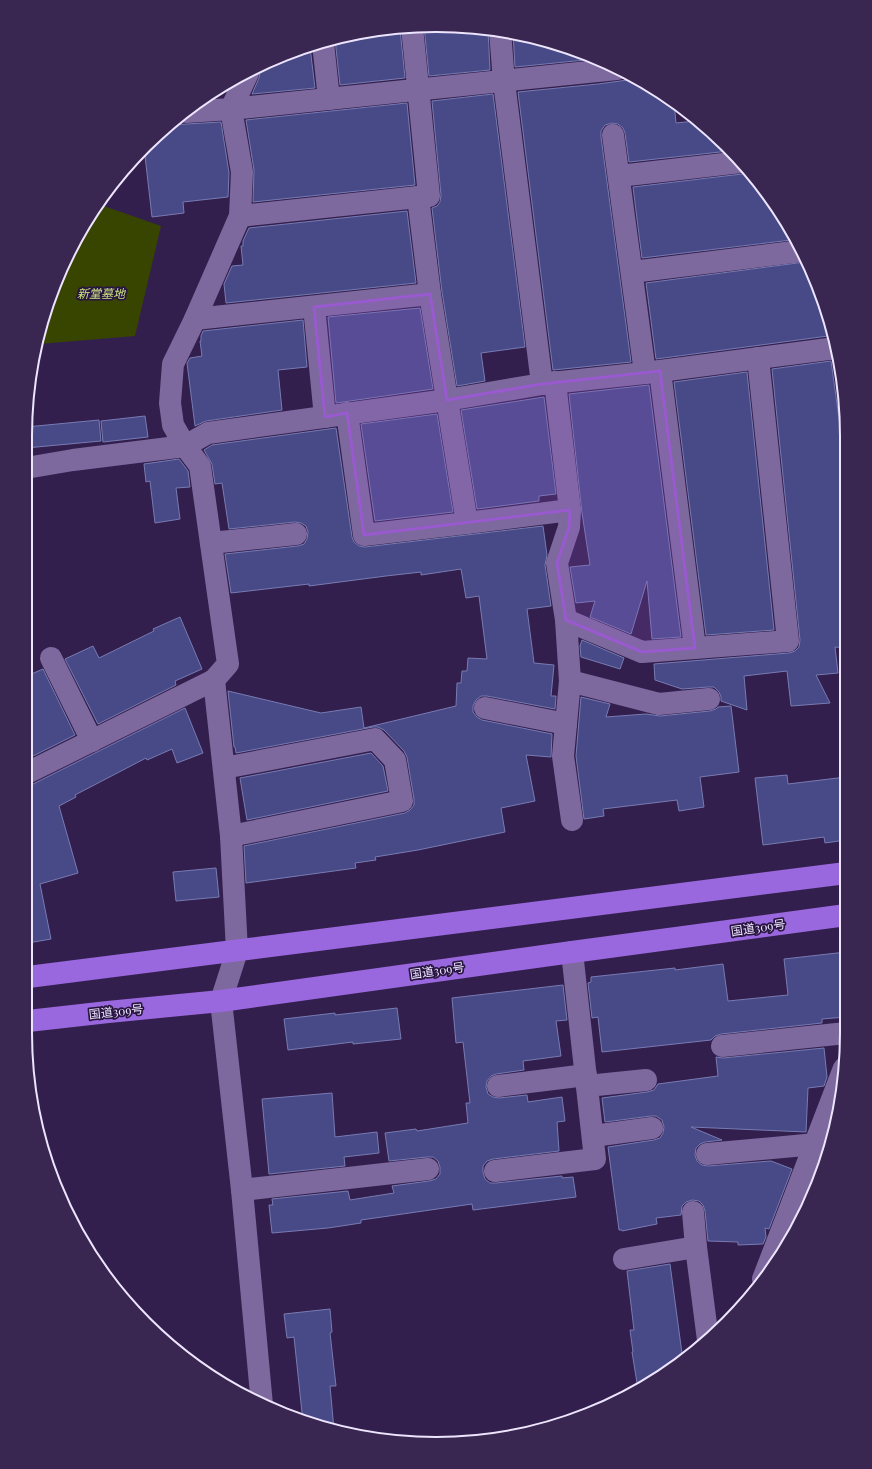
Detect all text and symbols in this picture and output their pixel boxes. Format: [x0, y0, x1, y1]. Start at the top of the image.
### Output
park label: 新堂墓地 [77, 285, 127, 301]
street label: 国道309号 [730, 915, 786, 939]
street label: 国道309号 [409, 958, 465, 982]
street label: 国道309号 [88, 1000, 144, 1022]

